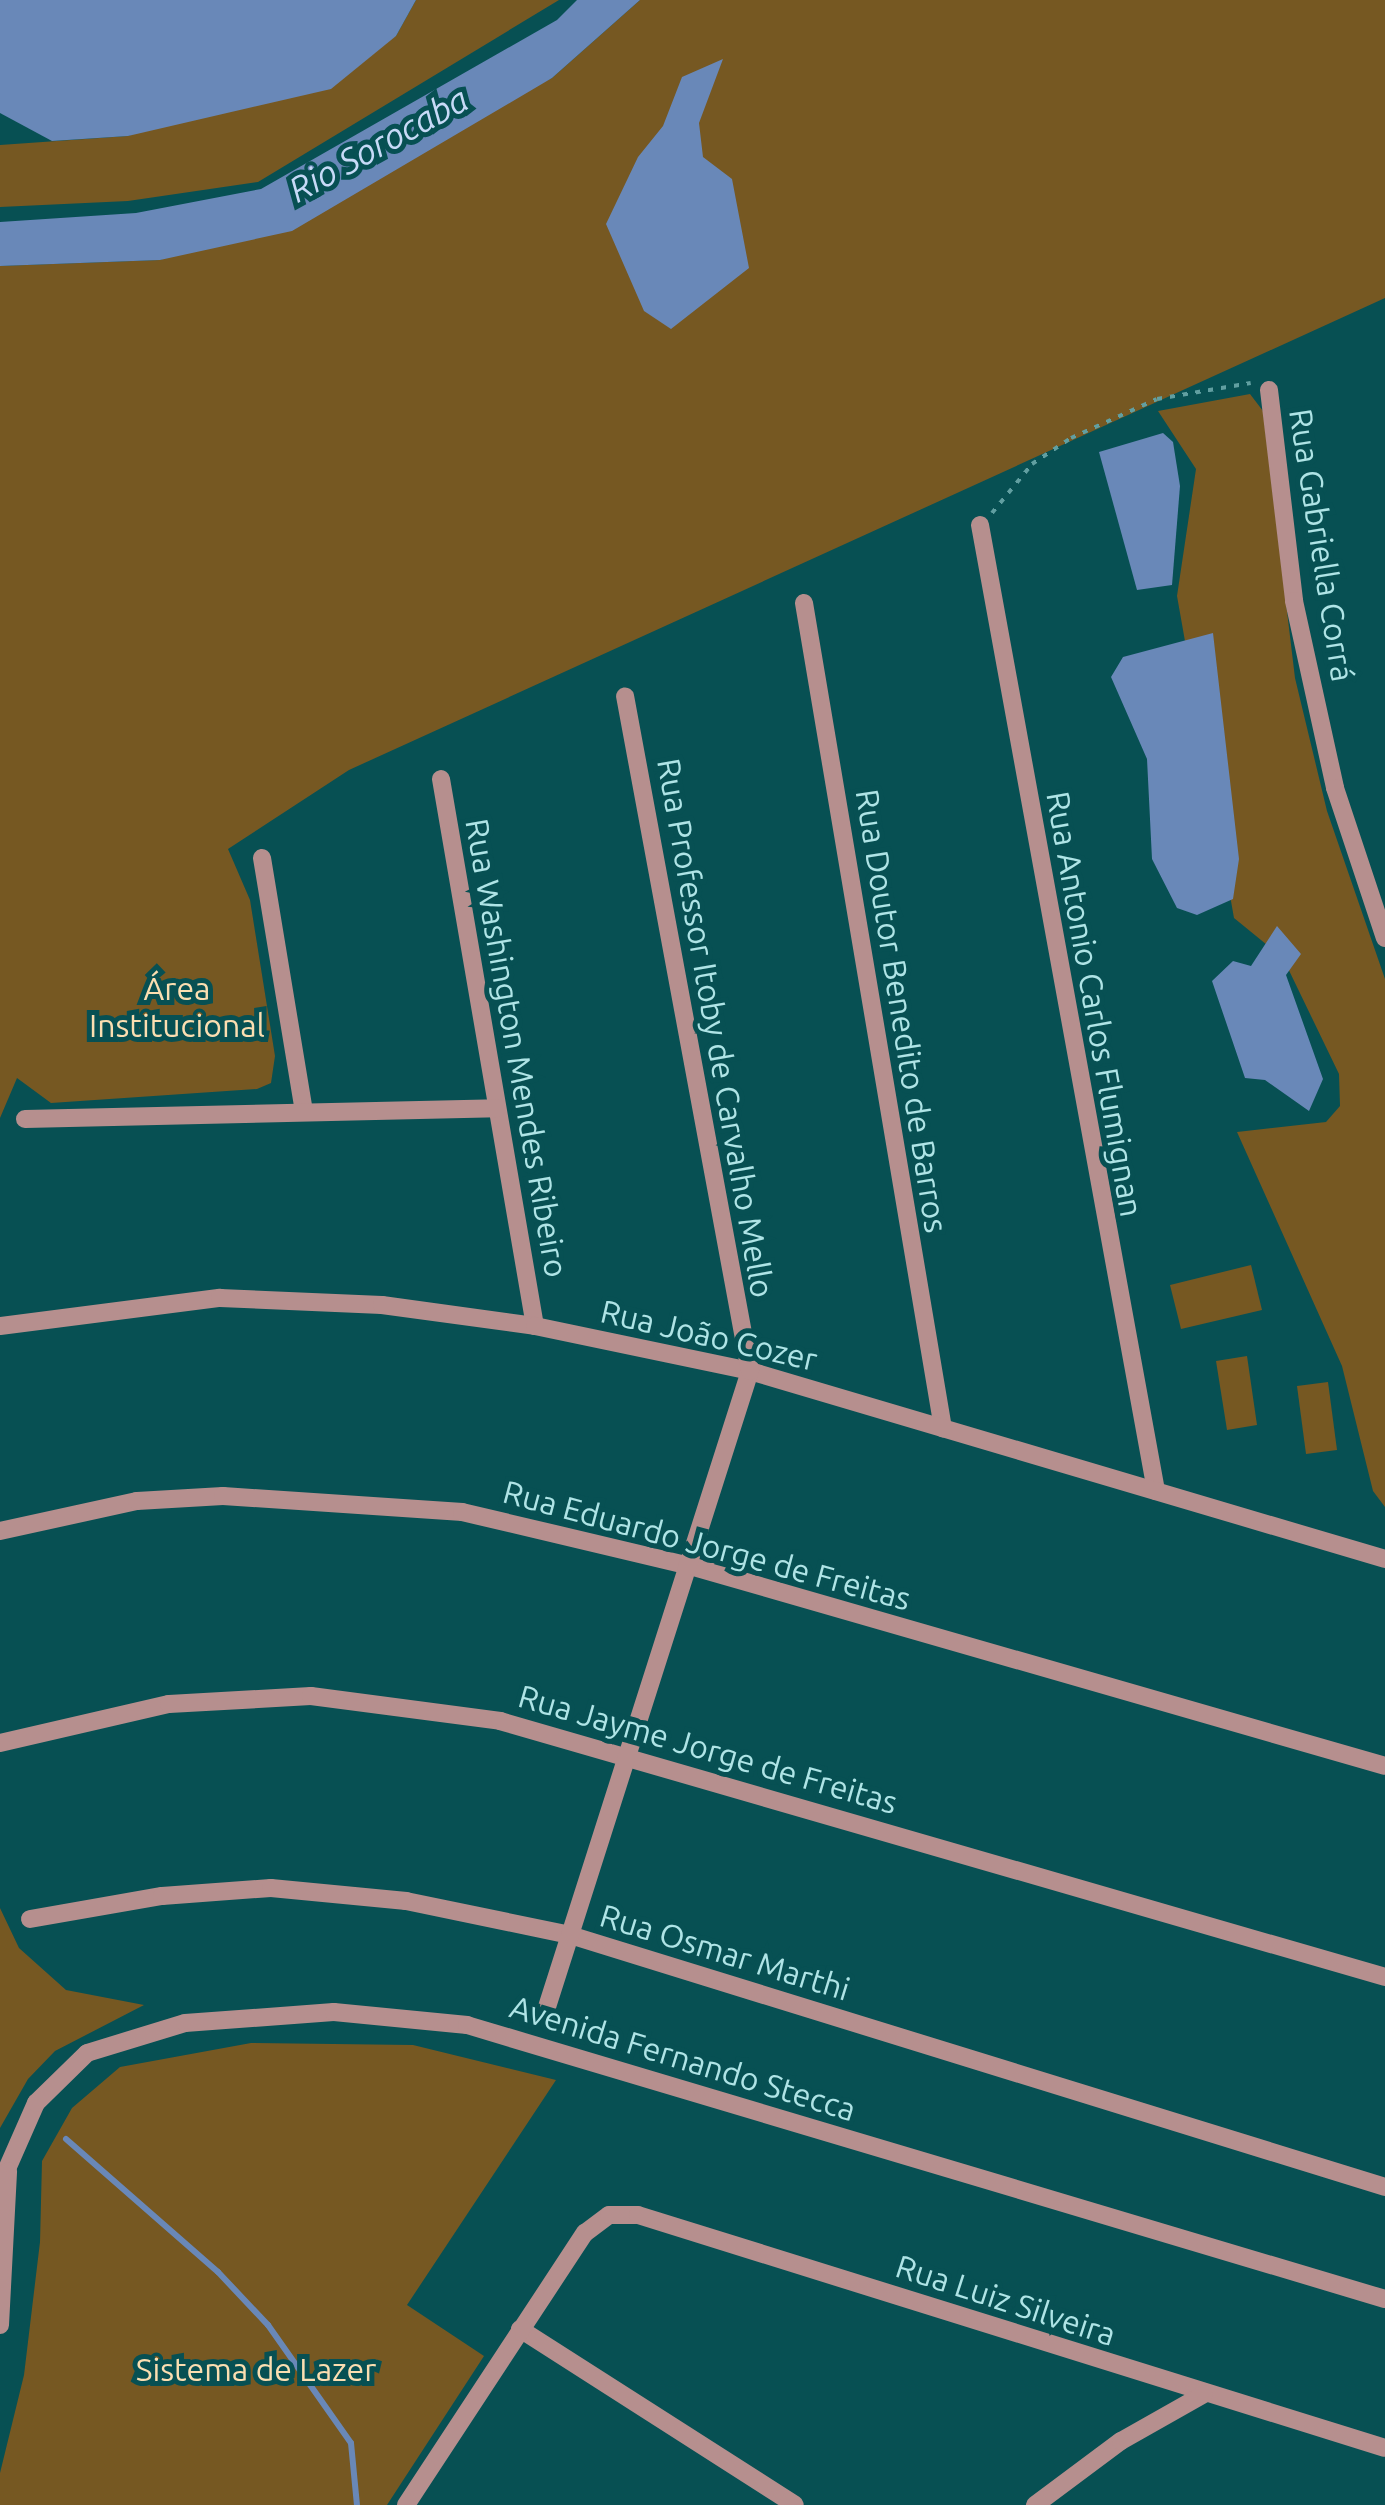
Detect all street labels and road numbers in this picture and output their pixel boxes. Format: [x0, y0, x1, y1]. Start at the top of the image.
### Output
street label: Rua Gabriella Corrá [1281, 406, 1363, 684]
street label: Rua Professor Itoby de Carvalho Mello [650, 755, 782, 1301]
street label: Rua Doutor Benedito de Barros [848, 786, 956, 1236]
street label: Rua Antonio Carlos Flumignan [1039, 788, 1151, 1220]
street label: Rua Washington Mendes Ribeiro [458, 816, 576, 1280]
street label: Rua João Cozer [597, 1291, 821, 1379]
street label: Rua Eduardo Jorge de Freitas [499, 1472, 915, 1618]
street label: Rua Jayme Jorge de Freitas [514, 1676, 902, 1822]
street label: Rua Osmar Marthi [595, 1896, 855, 2008]
street label: Avenida Fernando Stecca [506, 1987, 860, 2129]
street label: Rua Luiz Silveira [891, 2246, 1121, 2354]

